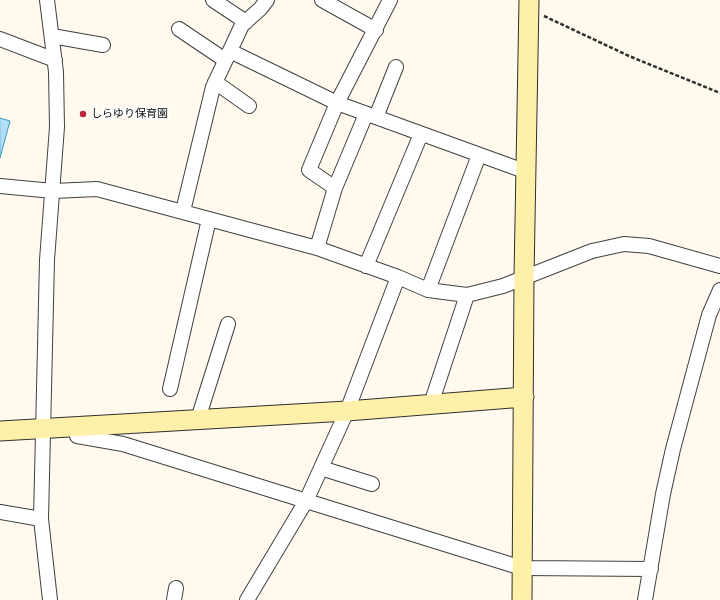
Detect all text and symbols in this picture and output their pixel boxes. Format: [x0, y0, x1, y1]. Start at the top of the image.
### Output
place label: しらゆり保育園 [91, 107, 168, 121]
marker: しらゆり保育園 [78, 109, 88, 119]

